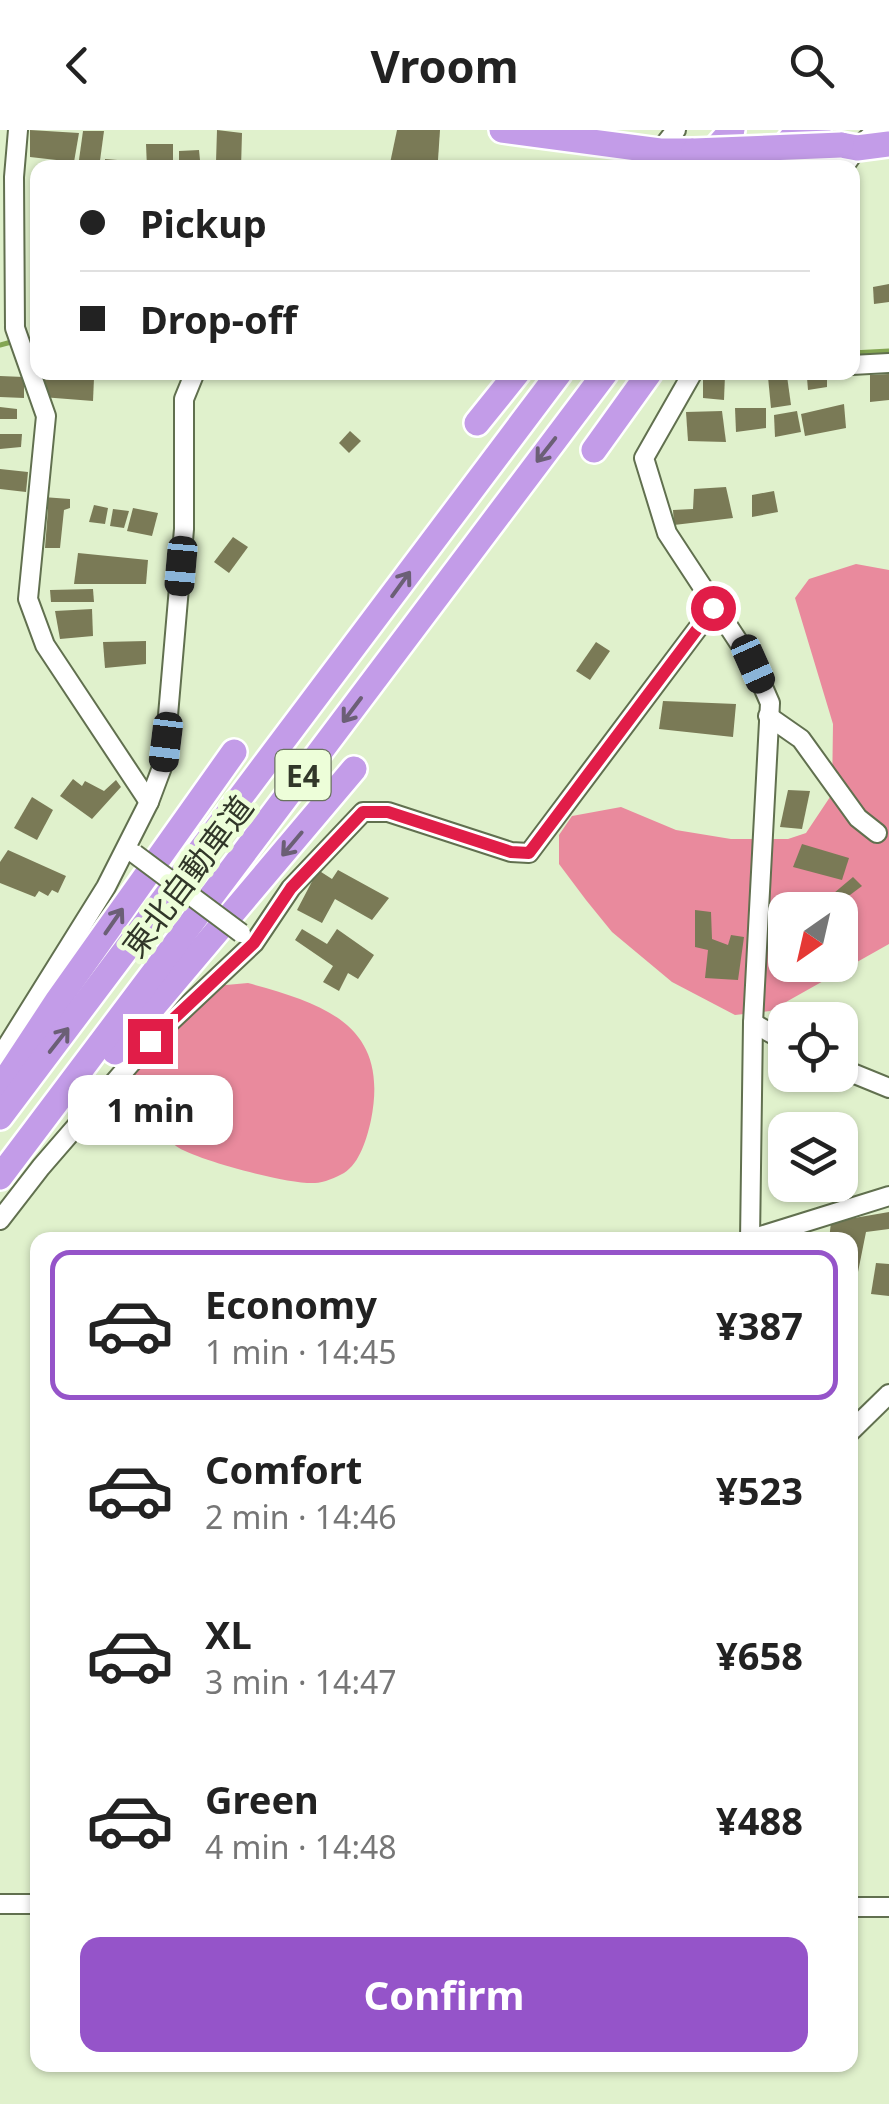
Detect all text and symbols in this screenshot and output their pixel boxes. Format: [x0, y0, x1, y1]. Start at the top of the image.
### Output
text: Vroom [370, 35, 519, 96]
icon: back [50, 38, 105, 93]
icon: search [784, 38, 839, 93]
text: Pickup [140, 197, 267, 249]
text: Drop-off [140, 293, 297, 345]
one-way arrow [536, 436, 558, 462]
car [163, 535, 199, 597]
one-way arrow [391, 571, 412, 598]
route start [691, 586, 736, 631]
car [727, 630, 779, 698]
one-way arrow [341, 696, 362, 723]
car [147, 710, 185, 774]
road number: E4 [276, 750, 330, 800]
street label: 東北自動車道 [112, 786, 262, 966]
one-way arrow [281, 831, 303, 857]
north arrow [768, 892, 858, 982]
map controls [768, 892, 858, 1202]
one-way arrow [104, 908, 125, 935]
button: locate [768, 1002, 858, 1092]
route end [128, 1019, 173, 1064]
one-way arrow [49, 1027, 70, 1054]
callout: 1 min [68, 1076, 232, 1146]
text: 1 min [106, 1088, 195, 1131]
button: layers [768, 1112, 858, 1202]
text: Economy [205, 1278, 377, 1330]
icon: car [85, 1280, 175, 1370]
text: ¥387 [716, 1299, 803, 1351]
text: 1 min · 14:45 [205, 1330, 397, 1373]
text: Comfort [205, 1443, 362, 1495]
icon: car [85, 1445, 175, 1535]
text: ¥523 [716, 1464, 803, 1516]
text: 2 min · 14:46 [205, 1495, 397, 1538]
text: XL [205, 1608, 252, 1660]
icon: car [85, 1610, 175, 1700]
text: ¥658 [716, 1629, 803, 1681]
text: 3 min · 14:47 [205, 1660, 397, 1703]
text: Green [205, 1773, 319, 1825]
icon: car [85, 1775, 175, 1865]
text: ¥488 [716, 1794, 803, 1846]
text: 4 min · 14:48 [205, 1825, 397, 1868]
button: Confirm [80, 1937, 808, 2052]

